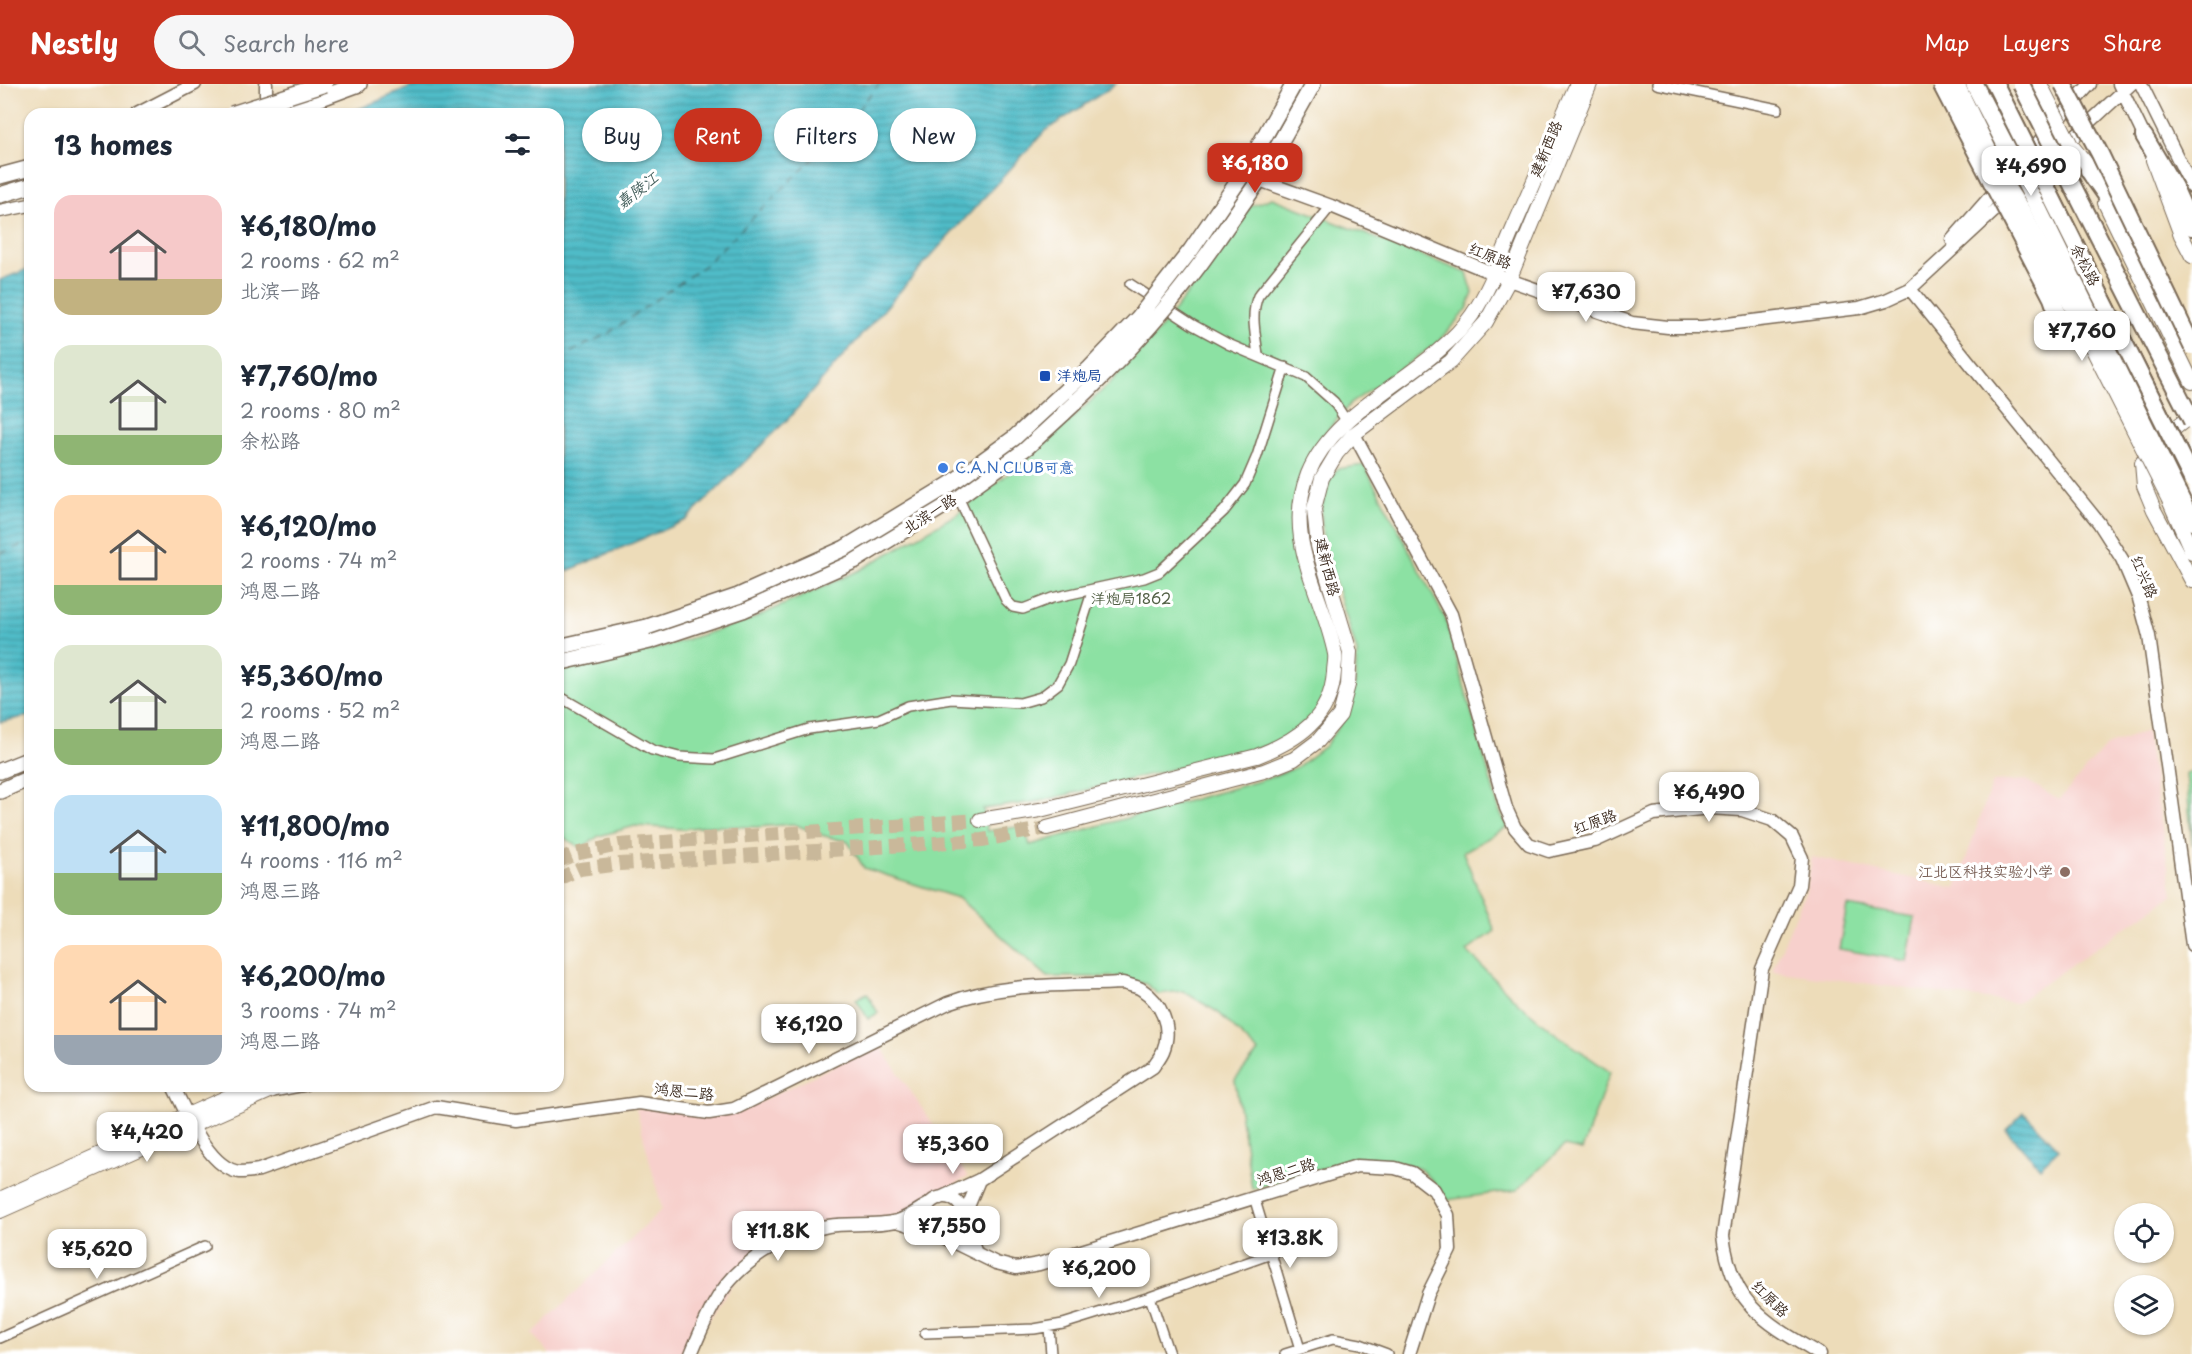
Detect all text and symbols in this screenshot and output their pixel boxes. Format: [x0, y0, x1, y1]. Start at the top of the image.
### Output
search box [154, 15, 574, 69]
text: Nestly [30, 21, 118, 64]
icon: search [175, 26, 208, 59]
text: Search here [223, 26, 349, 59]
text: Map [1925, 26, 1969, 58]
text: Layers [2002, 26, 2070, 58]
text: Share [2103, 26, 2162, 58]
chip: Buy [582, 108, 662, 162]
chip: Rent [674, 108, 762, 162]
chip: Filters [774, 108, 878, 162]
chip: New [890, 108, 976, 162]
street label: 建新西路 [1522, 116, 1567, 181]
text: 13 homes [54, 125, 172, 164]
icon: filters [501, 128, 534, 161]
pin: ¥6,180 [1206, 143, 1304, 194]
pin: ¥4,690 [1982, 146, 2080, 197]
text: ¥6,180 [1221, 147, 1289, 177]
text: ¥4,690 [1996, 150, 2066, 180]
water label: 嘉陵江 [610, 164, 663, 213]
text: ¥6,180/mo [240, 206, 376, 245]
icon: home [102, 219, 174, 291]
street label: 红原路 [1465, 236, 1516, 274]
street label: 余松路 [2066, 239, 2107, 290]
text: 2 rooms · 62 m² [240, 245, 400, 275]
pin: ¥7,630 [1537, 272, 1635, 323]
text: 北滨一路 [240, 275, 320, 305]
text: ¥7,630 [1551, 276, 1621, 306]
pin: ¥7,760 [2033, 311, 2131, 362]
text: ¥7,760 [2048, 315, 2116, 345]
text: ¥7,760/mo [240, 356, 378, 395]
place label: 洋炮局 [1057, 363, 1102, 386]
icon: home [102, 369, 174, 441]
marker: 洋炮局 [1038, 369, 1052, 383]
text: 2 rooms · 80 m² [240, 395, 401, 425]
text: 余松路 [240, 425, 300, 455]
place label: C.A.N.CLUB可意 [955, 455, 1074, 478]
marker: C.A.N.CLUB可意 [936, 461, 950, 475]
street label: 北滨一路 [898, 487, 961, 538]
text: ¥6,120/mo [240, 506, 377, 545]
icon: home [102, 519, 174, 591]
street label: 建新西路 [1310, 535, 1347, 599]
text: 2 rooms · 74 m² [240, 545, 397, 575]
street label: 红兴路 [2126, 551, 2165, 602]
text: 鸿恩二路 [240, 575, 320, 605]
park label: 洋炮局1862 [1091, 586, 1171, 609]
text: ¥5,360/mo [240, 656, 383, 695]
icon: home [102, 669, 174, 741]
text: 2 rooms · 52 m² [240, 695, 400, 725]
text: 鸿恩二路 [240, 725, 320, 755]
pin: ¥6,490 [1660, 772, 1758, 823]
text: ¥6,490 [1673, 776, 1745, 806]
street label: 红原路 [1569, 802, 1620, 839]
text: ¥11,800/mo [240, 806, 390, 845]
icon: home [102, 819, 174, 891]
text: 4 rooms · 116 m² [240, 845, 403, 875]
place label: 江北区科技实验小学 [1918, 859, 2053, 882]
marker: 江北区科技实验小学 [2058, 865, 2072, 879]
text: 鸿恩三路 [240, 875, 320, 905]
text: ¥6,200/mo [240, 956, 385, 995]
icon: home [102, 969, 174, 1041]
text: 3 rooms · 74 m² [240, 995, 397, 1025]
pin: ¥6,120 [760, 1004, 858, 1055]
text: ¥6,120 [775, 1008, 843, 1038]
text: 鸿恩二路 [240, 1025, 320, 1055]
street label: 鸿恩二路 [653, 1076, 715, 1105]
pin: ¥4,420 [98, 1112, 196, 1163]
text: ¥4,420 [111, 1116, 183, 1146]
pin: ¥5,360 [904, 1124, 1002, 1175]
text: ¥5,360 [917, 1128, 989, 1158]
street label: 鸿恩二路 [1254, 1151, 1318, 1190]
map controls [2114, 1203, 2174, 1335]
button: locate [2114, 1203, 2174, 1263]
pin: ¥7,550 [903, 1206, 1001, 1257]
text: ¥7,550 [918, 1210, 986, 1240]
pin: ¥11.8K [729, 1211, 827, 1262]
text: ¥11.8K [746, 1215, 810, 1245]
pin: ¥13.8K [1241, 1218, 1339, 1269]
text: ¥13.8K [1257, 1222, 1323, 1252]
pin: ¥5,620 [48, 1229, 146, 1280]
text: ¥5,620 [62, 1233, 132, 1263]
pin: ¥6,200 [1050, 1248, 1148, 1299]
text: ¥6,200 [1062, 1252, 1136, 1282]
street label: 红原路 [1747, 1274, 1795, 1322]
button: layers [2114, 1275, 2174, 1335]

